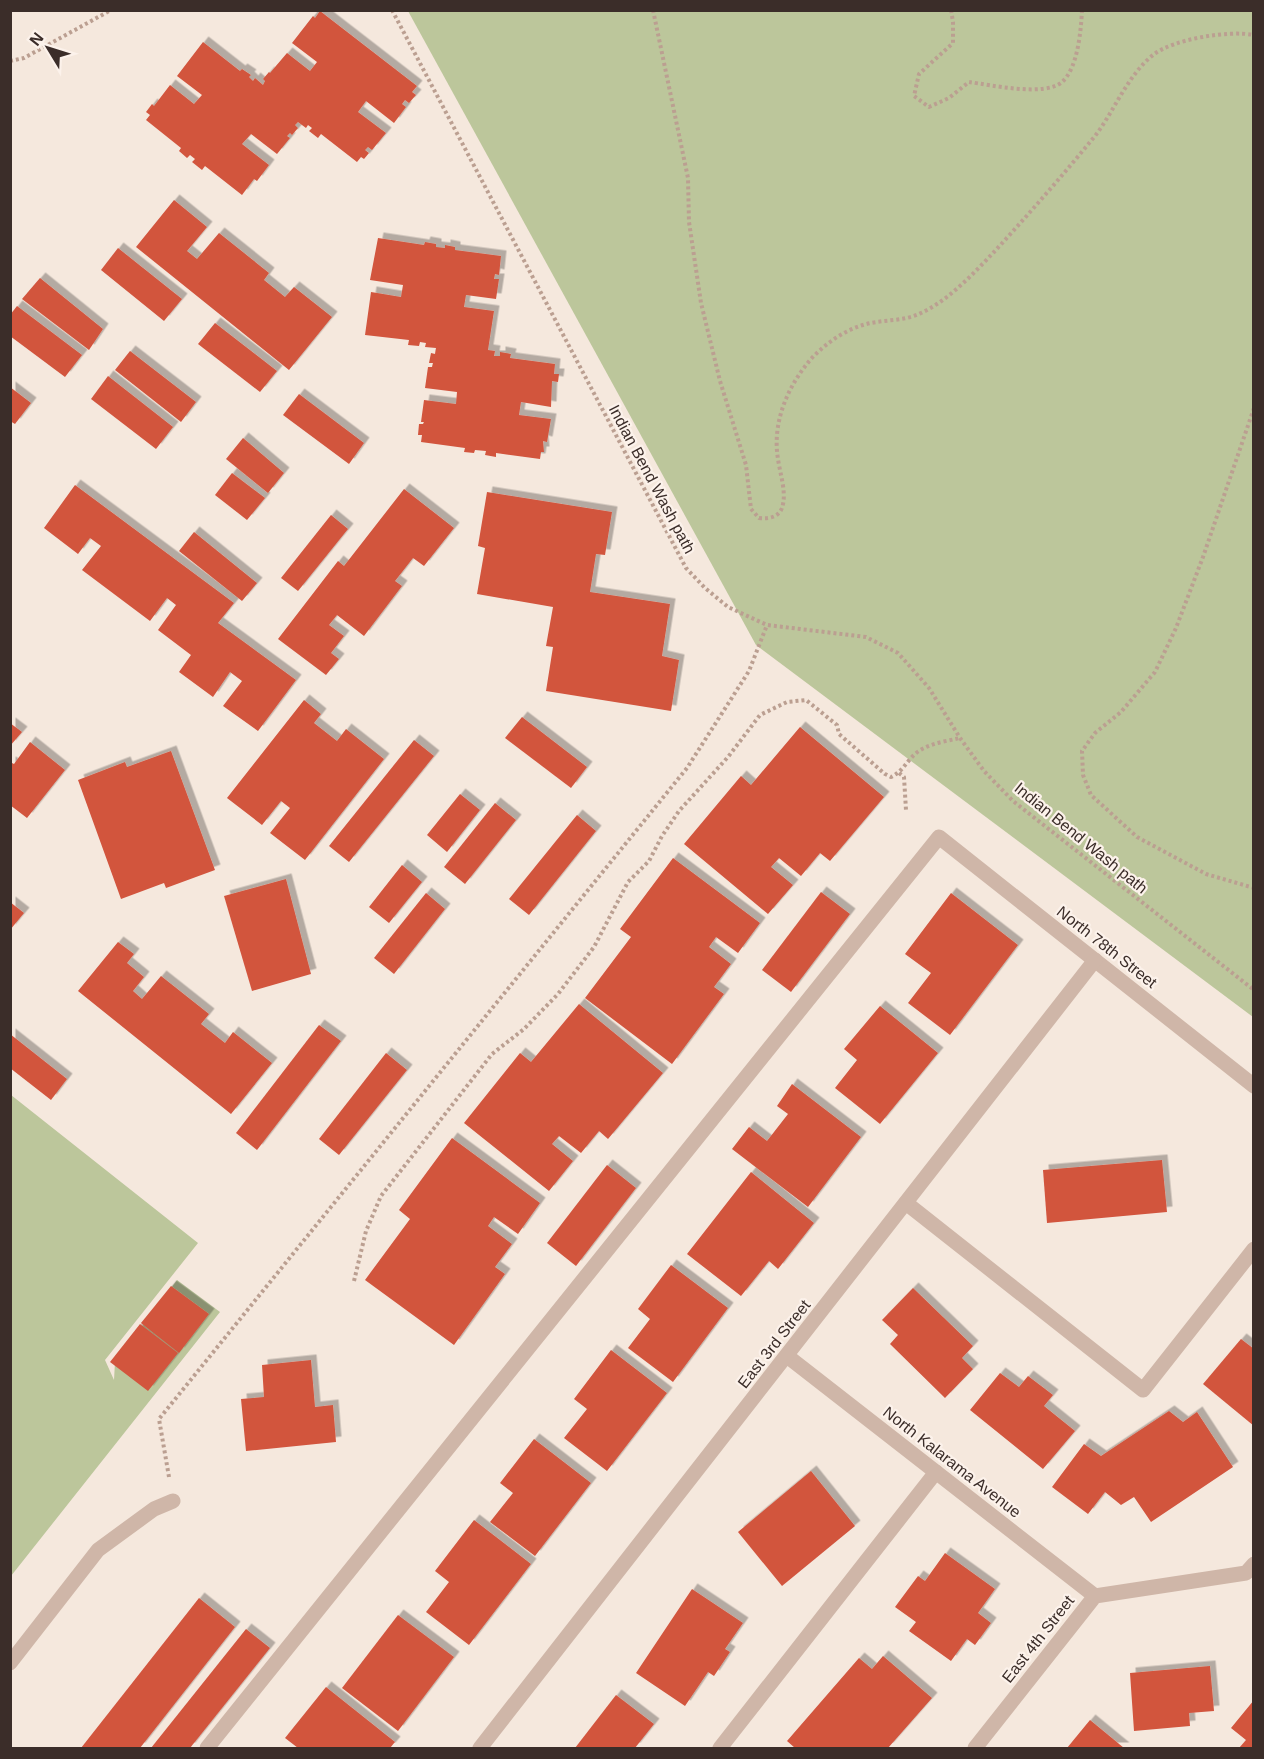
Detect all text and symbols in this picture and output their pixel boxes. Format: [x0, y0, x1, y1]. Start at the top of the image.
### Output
north arrow [18, 18, 78, 78]
text: N [26, 29, 47, 49]
street label: Indian Bend Wash path [606, 402, 698, 556]
street label: Indian Bend Wash path [1011, 779, 1151, 897]
street label: North 78th Street [1054, 903, 1161, 992]
street label: East 3rd Street [734, 1296, 814, 1391]
street label: North Kalarama Avenue [880, 1403, 1024, 1521]
street label: East 4th Street [999, 1592, 1078, 1686]

